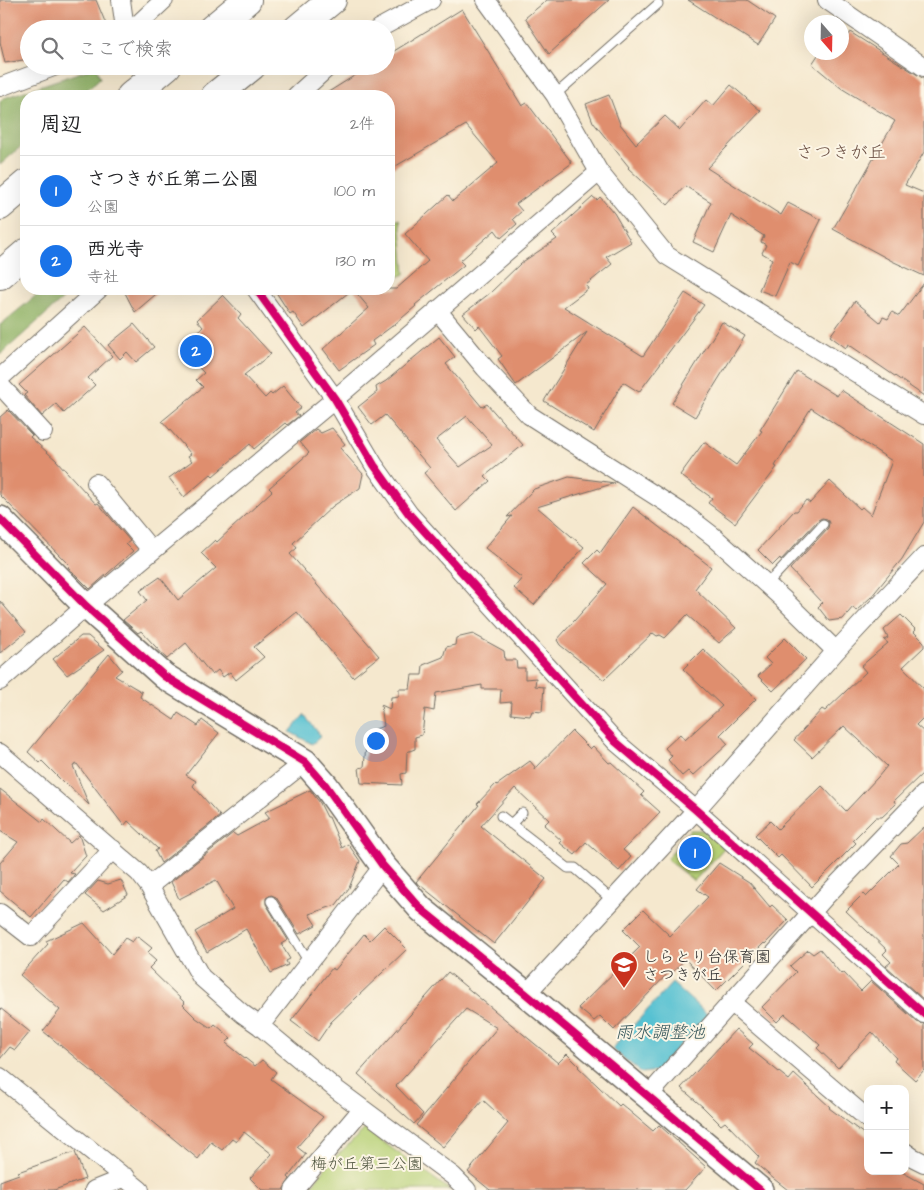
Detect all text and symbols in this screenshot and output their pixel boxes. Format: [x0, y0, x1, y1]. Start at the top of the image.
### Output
north arrow [804, 15, 849, 60]
search box [20, 20, 395, 75]
icon: search [38, 34, 66, 62]
text: ここで検索 [78, 36, 173, 63]
text: 周辺 [40, 110, 82, 139]
text: 2件 [350, 113, 375, 135]
district label: さつきが丘 [796, 140, 886, 165]
text: さつきが丘第二公園 [87, 166, 258, 193]
text: 1 [55, 180, 57, 202]
text: 100 m [334, 180, 375, 202]
text: 公園 [87, 196, 119, 218]
text: 西光寺 [87, 236, 144, 263]
text: 2 [51, 250, 61, 272]
text: 130 m [336, 250, 375, 272]
text: 寺社 [87, 266, 119, 288]
pin: 2 [180, 332, 212, 370]
your location [363, 728, 389, 754]
pin: 1 [679, 834, 711, 872]
place label: しらとり台保育園 さつきが丘 [643, 946, 771, 986]
school or university icon: しらとり台保育園 さつきが丘 [609, 950, 639, 989]
water label: 雨水調整池 [615, 1020, 706, 1045]
map controls [864, 1085, 909, 1175]
button: + [864, 1085, 909, 1130]
button: − [864, 1130, 909, 1175]
park label: 梅が丘第三公園 [311, 1153, 423, 1175]

